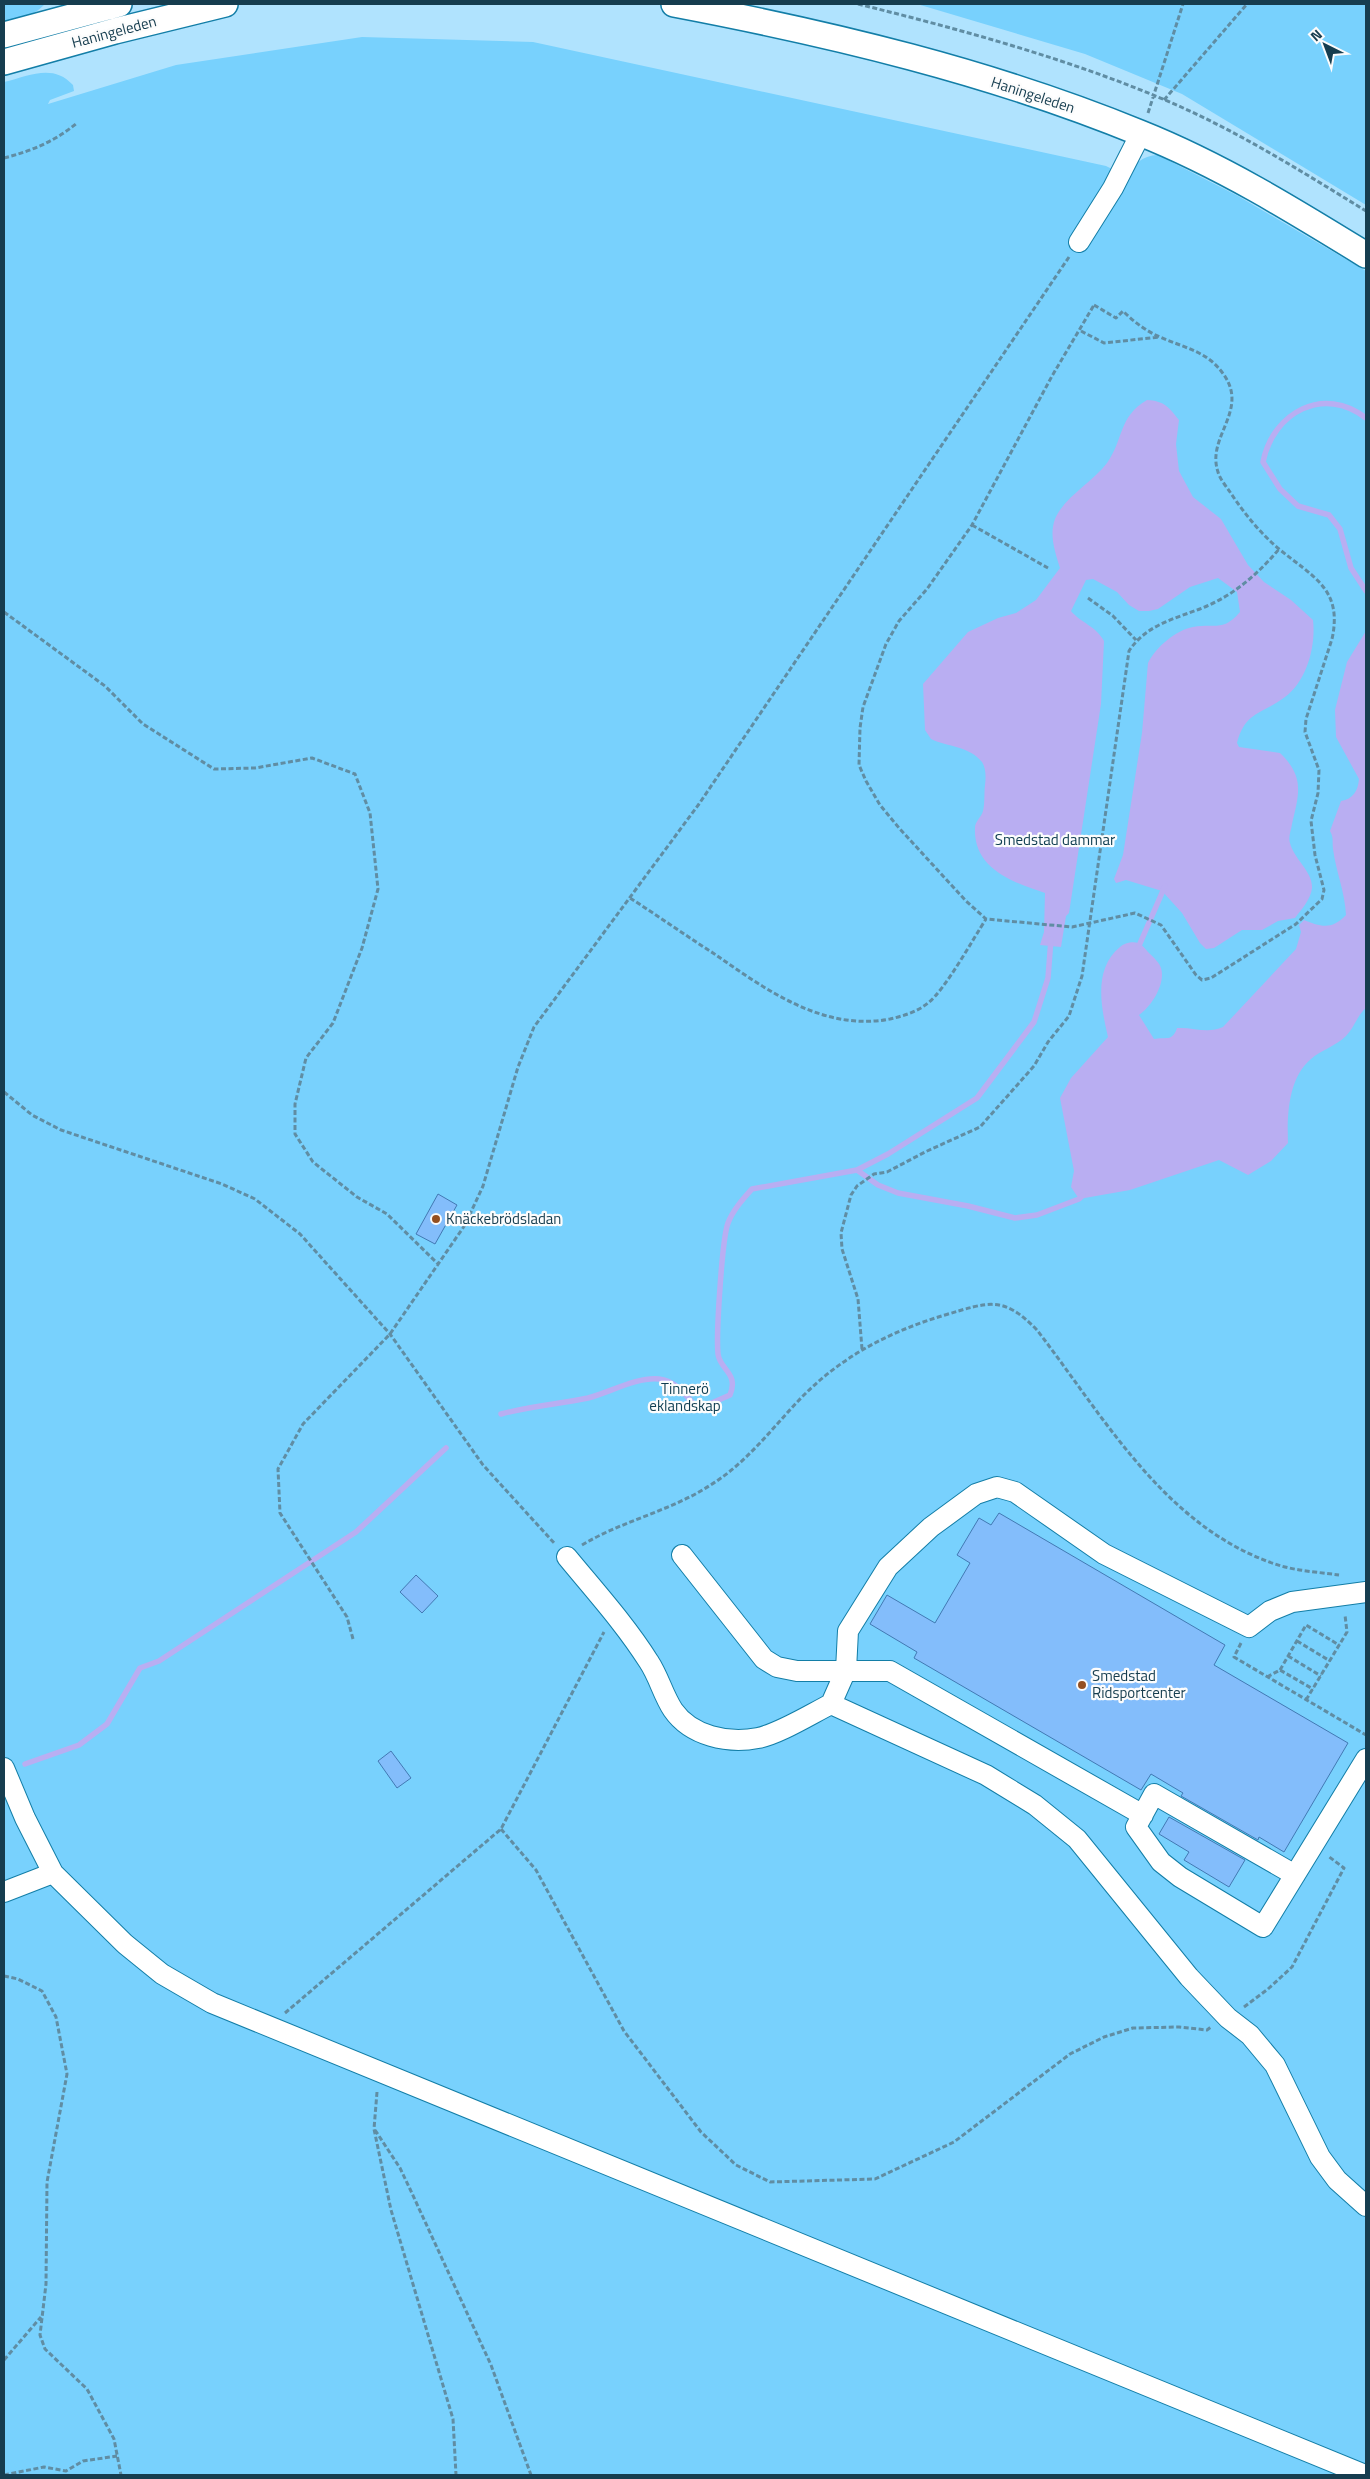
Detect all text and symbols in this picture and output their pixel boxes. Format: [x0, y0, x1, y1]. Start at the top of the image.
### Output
street label: Haningeleden [69, 9, 159, 54]
north arrow [1300, 20, 1350, 70]
text: N [1305, 24, 1327, 46]
street label: Haningeleden [988, 70, 1078, 119]
park label: Smedstad dammar [995, 828, 1115, 851]
place label: Knäckebrödsladan [446, 1207, 561, 1230]
marker: Knäckebrödsladan [430, 1213, 442, 1225]
park label: Tinnerö eklandskap [649, 1377, 721, 1417]
place label: Smedstad Ridsportcenter [1092, 1664, 1186, 1704]
marker: Smedstad Ridsportcenter [1076, 1679, 1088, 1691]

